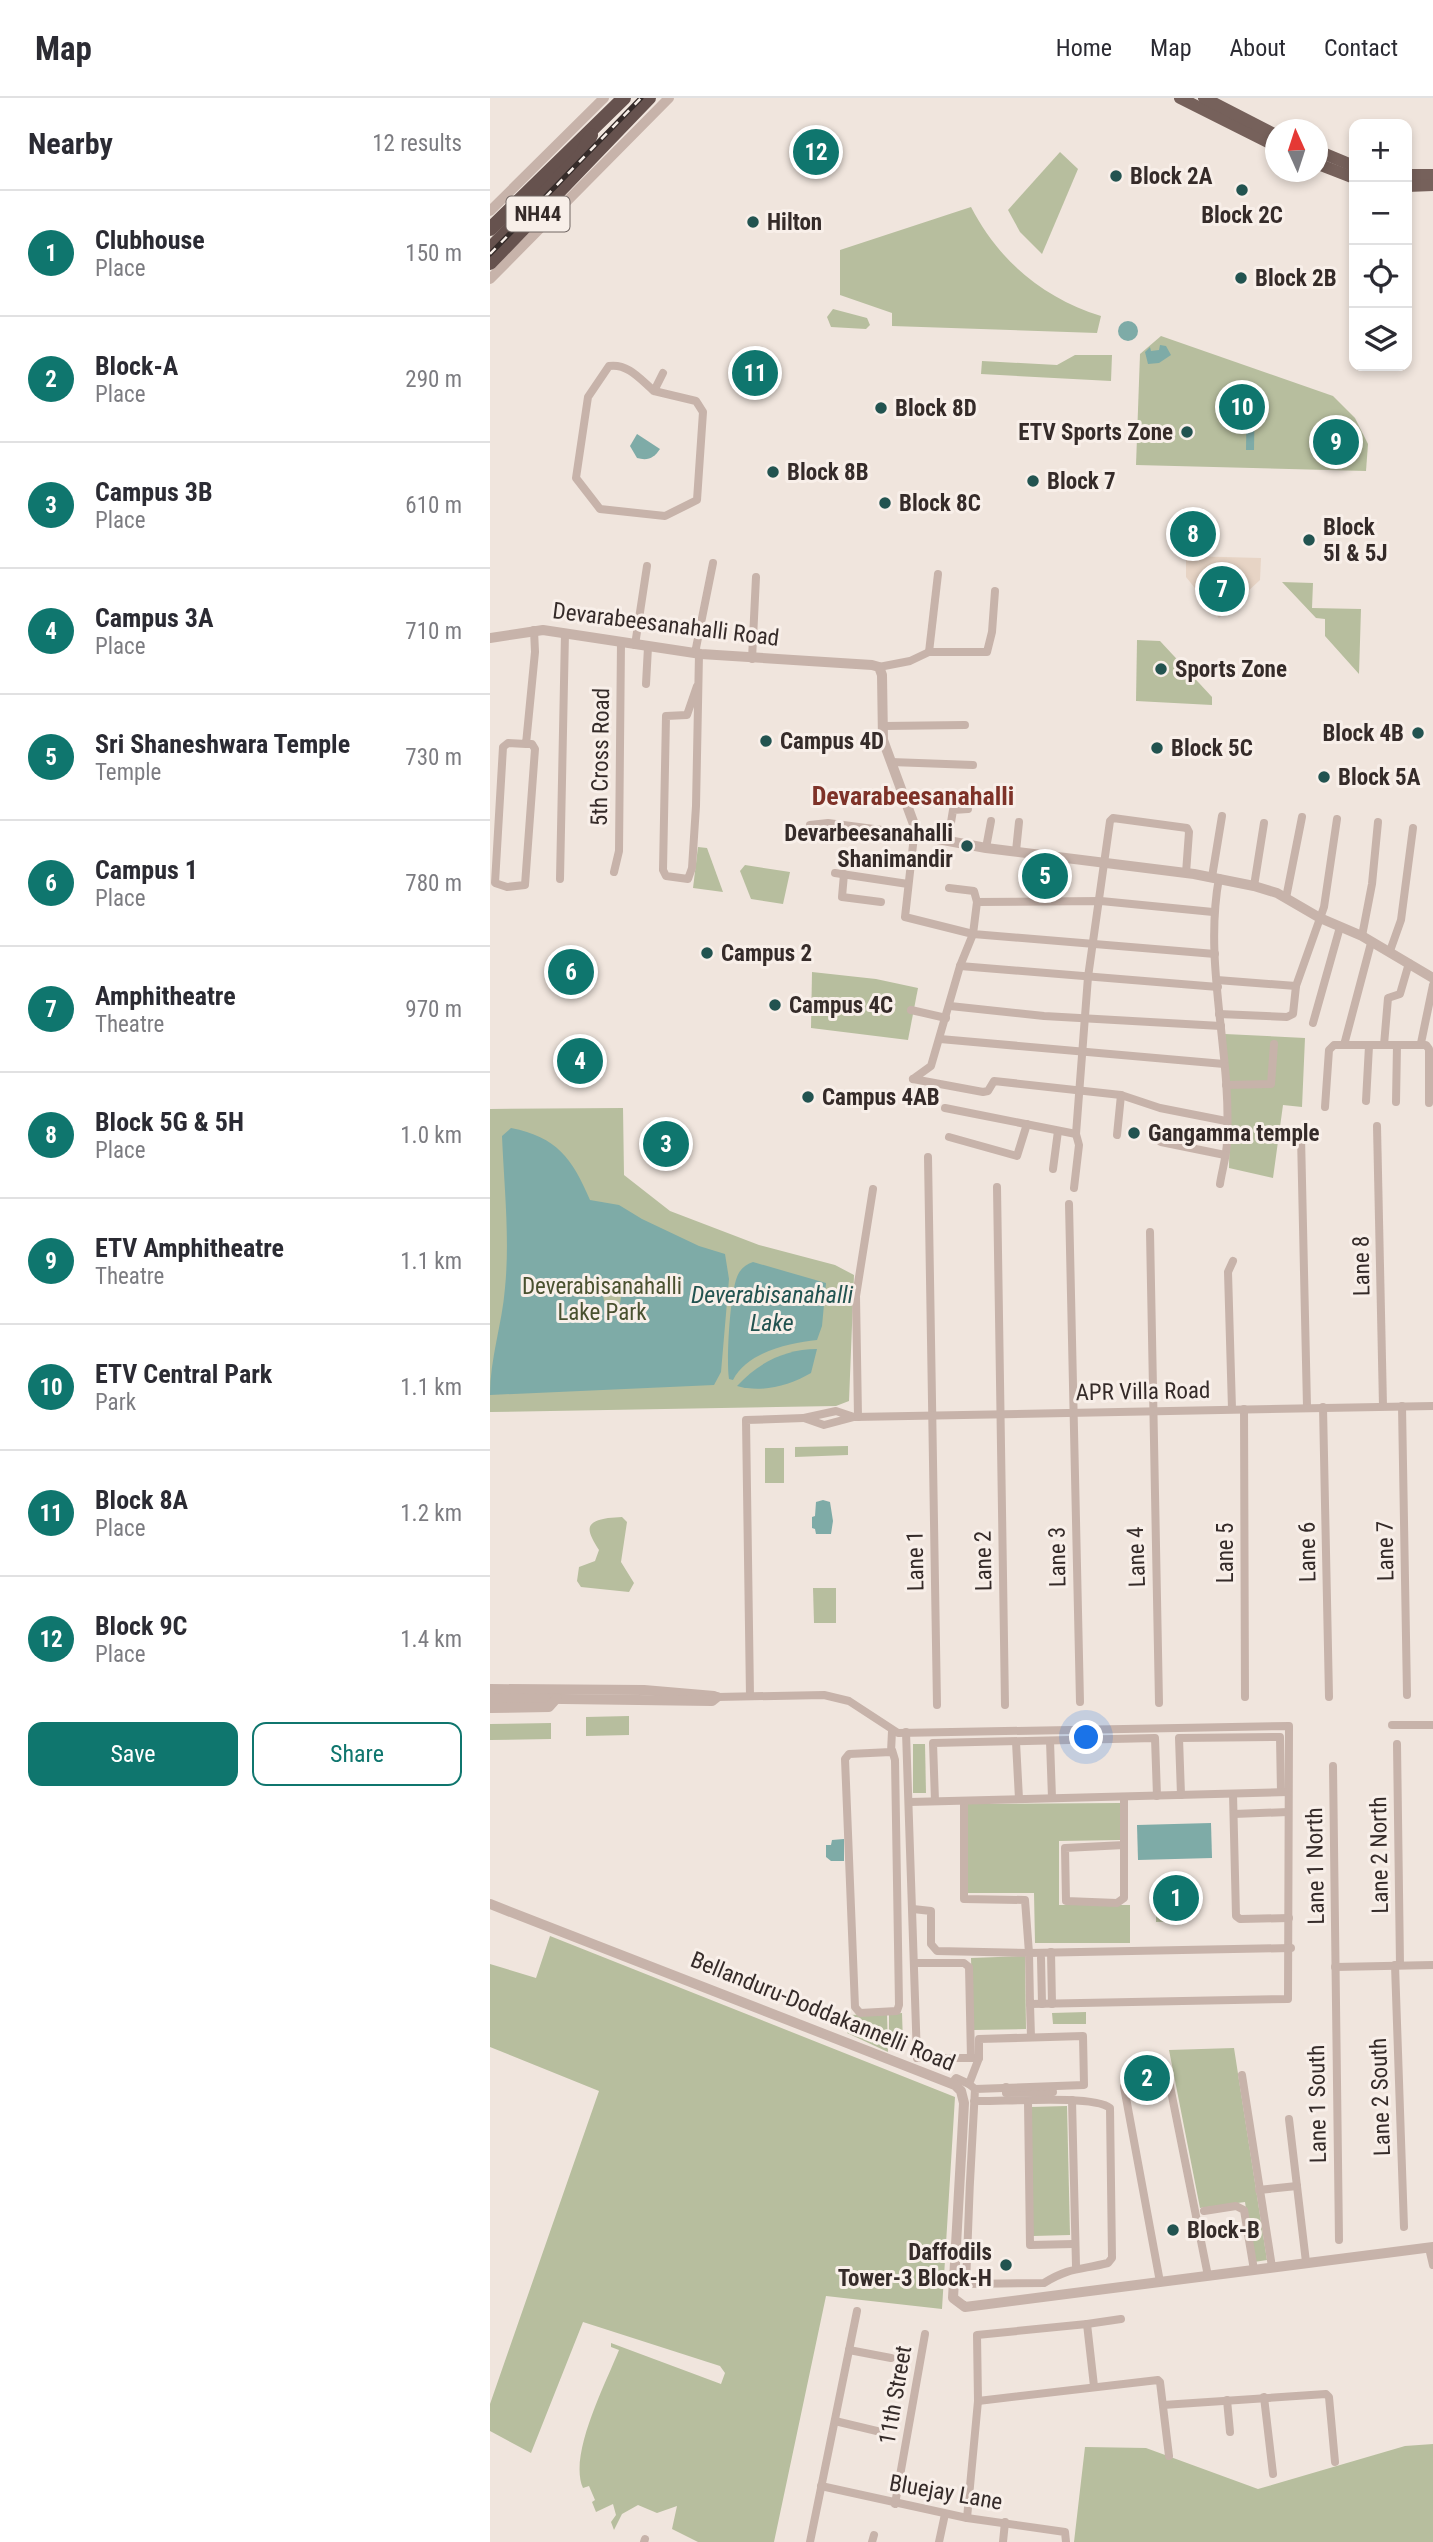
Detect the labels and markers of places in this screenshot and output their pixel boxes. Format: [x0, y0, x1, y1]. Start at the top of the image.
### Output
pin: 12 [793, 126, 839, 178]
place label: Block 2A [1130, 163, 1213, 190]
marker: Block 2A [1108, 168, 1124, 184]
marker: Block 2C [1234, 182, 1250, 198]
place label: Block 2C [1201, 202, 1283, 229]
place label: Hilton [767, 209, 822, 236]
marker: Hilton [745, 214, 761, 230]
place label: Block 2B [1255, 265, 1337, 292]
marker: Block 2B [1233, 270, 1249, 286]
pin: 11 [732, 347, 778, 399]
pin: 10 [1219, 381, 1265, 433]
place label: Block 8D [895, 395, 977, 422]
marker: Block 8D [873, 400, 889, 416]
pin: 9 [1313, 416, 1359, 468]
place label: ETV Sports Zone [1018, 419, 1173, 446]
marker: ETV Sports Zone [1179, 424, 1195, 440]
place label: Block 8B [787, 459, 869, 486]
marker: Block 8B [765, 464, 781, 480]
place label: Block 7 [1047, 468, 1116, 495]
marker: Block 7 [1025, 473, 1041, 489]
place label: Block 8C [899, 490, 981, 517]
marker: Block 8C [877, 495, 893, 511]
pin: 8 [1170, 508, 1216, 560]
place label: Block 5I & 5J [1323, 514, 1388, 567]
marker: Block 5I & 5J [1301, 532, 1317, 548]
pin: 7 [1199, 563, 1245, 615]
place label: Sports Zone [1175, 656, 1287, 683]
marker: Sports Zone [1153, 661, 1169, 677]
place label: Block 4B [1322, 720, 1404, 747]
marker: Block 4B [1410, 725, 1426, 741]
place label: Campus 4D [780, 728, 884, 755]
marker: Campus 4D [758, 733, 774, 749]
place label: Block 5C [1171, 735, 1253, 762]
marker: Block 5C [1149, 740, 1165, 756]
place label: Block 5A [1338, 764, 1421, 791]
marker: Block 5A [1316, 769, 1332, 785]
place label: Devarbeesanahalli Shanimandir [784, 820, 953, 873]
marker: Devarbeesanahalli Shanimandir [959, 838, 975, 854]
pin: 5 [1022, 850, 1068, 902]
place label: Campus 2 [721, 940, 812, 967]
marker: Campus 2 [699, 945, 715, 961]
pin: 6 [548, 946, 594, 998]
place label: Campus 4C [789, 992, 893, 1019]
marker: Campus 4C [767, 997, 783, 1013]
pin: 4 [557, 1035, 603, 1087]
place label: Campus 4AB [822, 1084, 940, 1111]
marker: Campus 4AB [800, 1089, 816, 1105]
pin: 3 [643, 1118, 689, 1170]
place label: Gangamma temple [1148, 1120, 1320, 1147]
marker: Gangamma temple [1126, 1125, 1142, 1141]
pin: 1 [1153, 1872, 1199, 1924]
pin: 2 [1124, 2052, 1170, 2104]
place label: Block-B [1187, 2217, 1260, 2244]
marker: Block-B [1165, 2222, 1181, 2238]
place label: Daffodils Tower-3 Block-H [838, 2239, 992, 2292]
marker: Daffodils Tower-3 Block-H [998, 2257, 1014, 2273]

